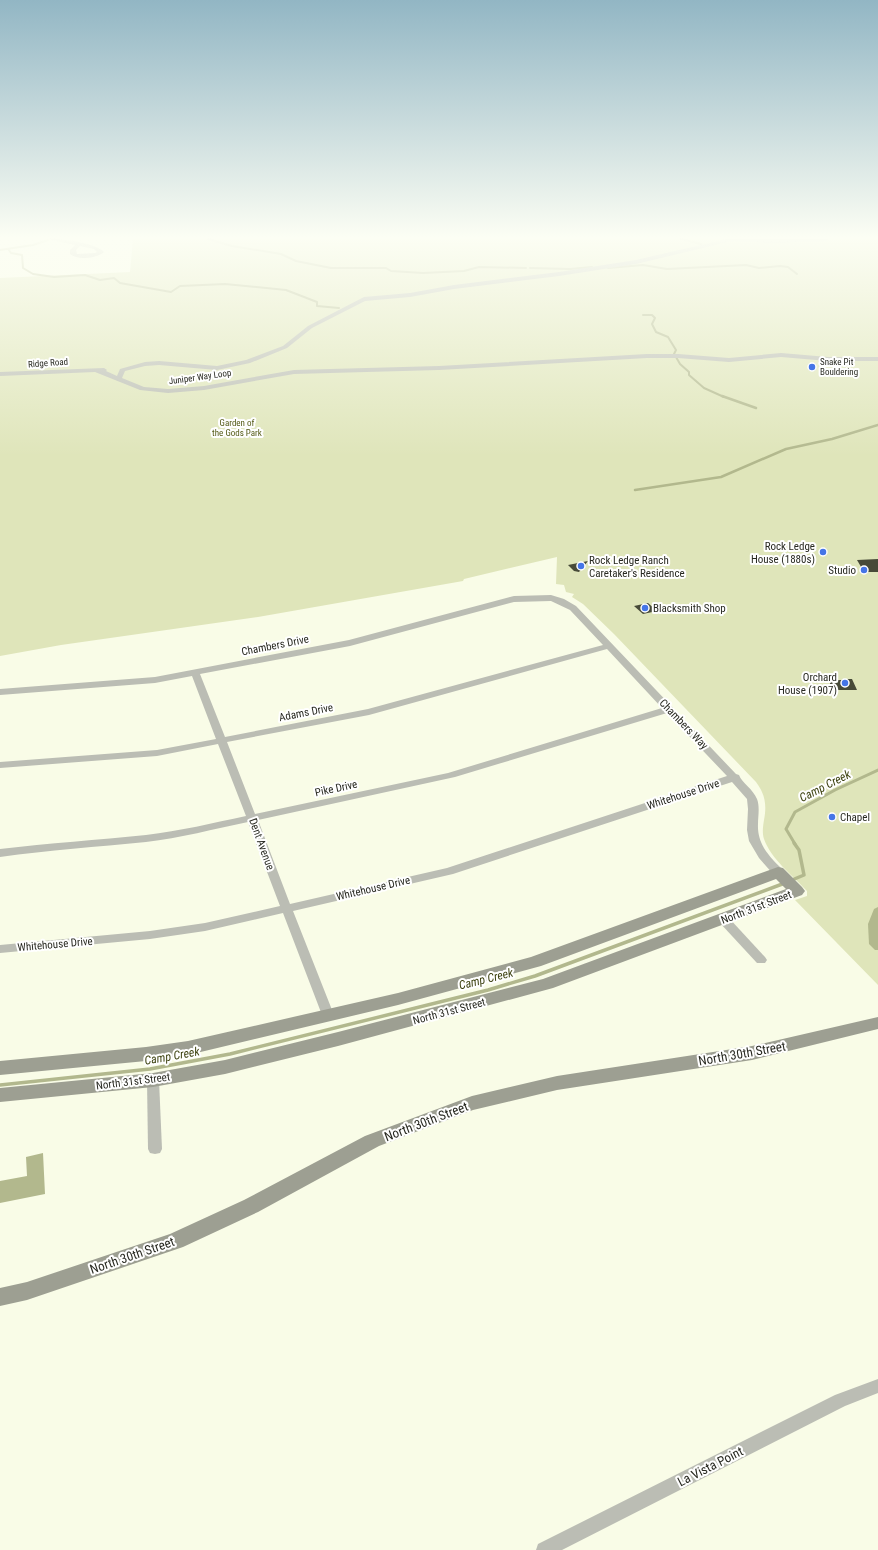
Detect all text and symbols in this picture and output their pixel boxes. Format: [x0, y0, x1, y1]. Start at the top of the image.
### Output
street label: Ridge Road [28, 357, 68, 369]
place label: Snake Pit Bouldering [820, 357, 858, 377]
marker: Snake Pit Bouldering [807, 362, 817, 372]
street label: Juniper Way Loop [168, 368, 232, 386]
park label: Garden of the Gods Park [212, 418, 262, 438]
place label: Rock Ledge House (1880s) [751, 540, 815, 566]
marker: Rock Ledge House (1880s) [818, 547, 828, 557]
place label: Rock Ledge Ranch Caretaker's Residence [589, 554, 685, 580]
marker: Rock Ledge Ranch Caretaker's Residence [576, 561, 586, 571]
place label: Studio [828, 564, 856, 577]
marker: Studio [859, 565, 869, 575]
place label: Blacksmith Shop [653, 602, 726, 615]
marker: Blacksmith Shop [640, 603, 650, 613]
street label: Chambers Drive [240, 633, 310, 658]
place label: Orchard House (1907) [778, 671, 837, 697]
marker: Orchard House (1907) [840, 678, 850, 688]
street label: Chambers Way [657, 697, 711, 752]
street label: Adams Drive [278, 701, 334, 724]
water label: Camp Creek [797, 767, 854, 805]
street label: Whitehouse Drive [645, 777, 721, 812]
street label: Pike Drive [314, 778, 359, 799]
place label: Chapel [840, 811, 870, 824]
marker: Chapel [827, 812, 837, 822]
street label: Dent Avenue [246, 816, 277, 872]
street label: Whitehouse Drive [335, 874, 411, 903]
street label: North 31st Street [719, 888, 793, 927]
street label: Whitehouse Drive [17, 935, 93, 954]
water label: Camp Creek [457, 965, 515, 993]
street label: North 31st Street [411, 996, 487, 1027]
street label: North 30th Street [697, 1038, 787, 1069]
water label: Camp Creek [143, 1044, 201, 1068]
street label: North 31st Street [95, 1071, 171, 1092]
street label: North 30th Street [382, 1099, 470, 1144]
street label: North 30th Street [88, 1234, 177, 1277]
street label: La Vista Point [675, 1443, 746, 1489]

